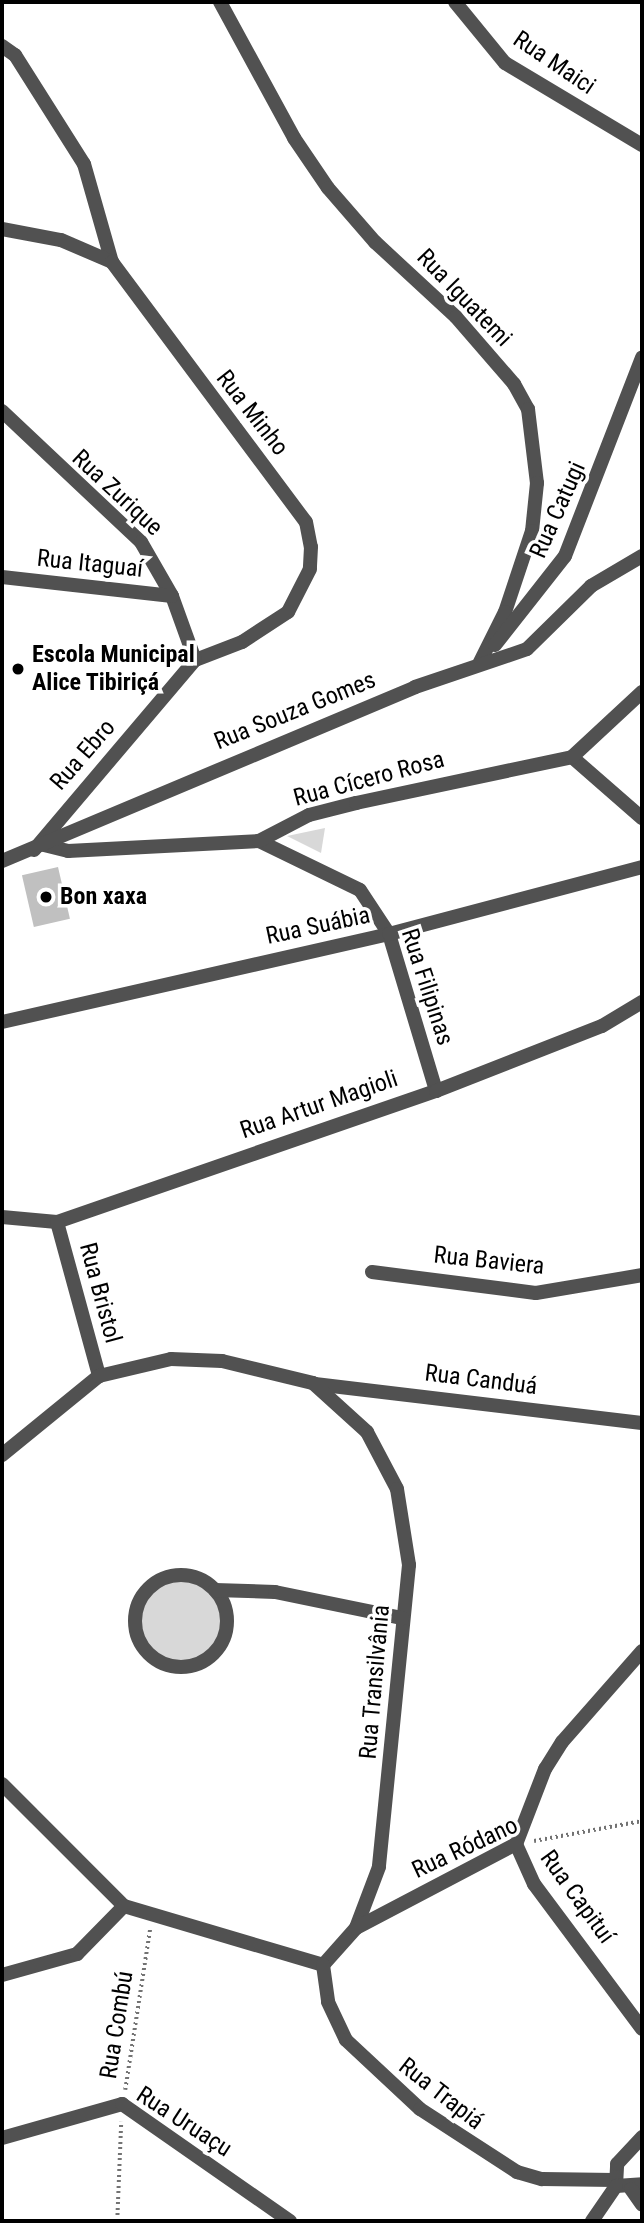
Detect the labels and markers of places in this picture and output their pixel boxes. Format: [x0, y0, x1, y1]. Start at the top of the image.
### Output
place label: Escola Municipal Alice Tibiriçá [32, 641, 195, 697]
marker: Escola Municipal Alice Tibiriçá [10, 661, 26, 677]
place label: Bon xaxa [60, 883, 147, 911]
marker: Bon xaxa [38, 889, 54, 905]

